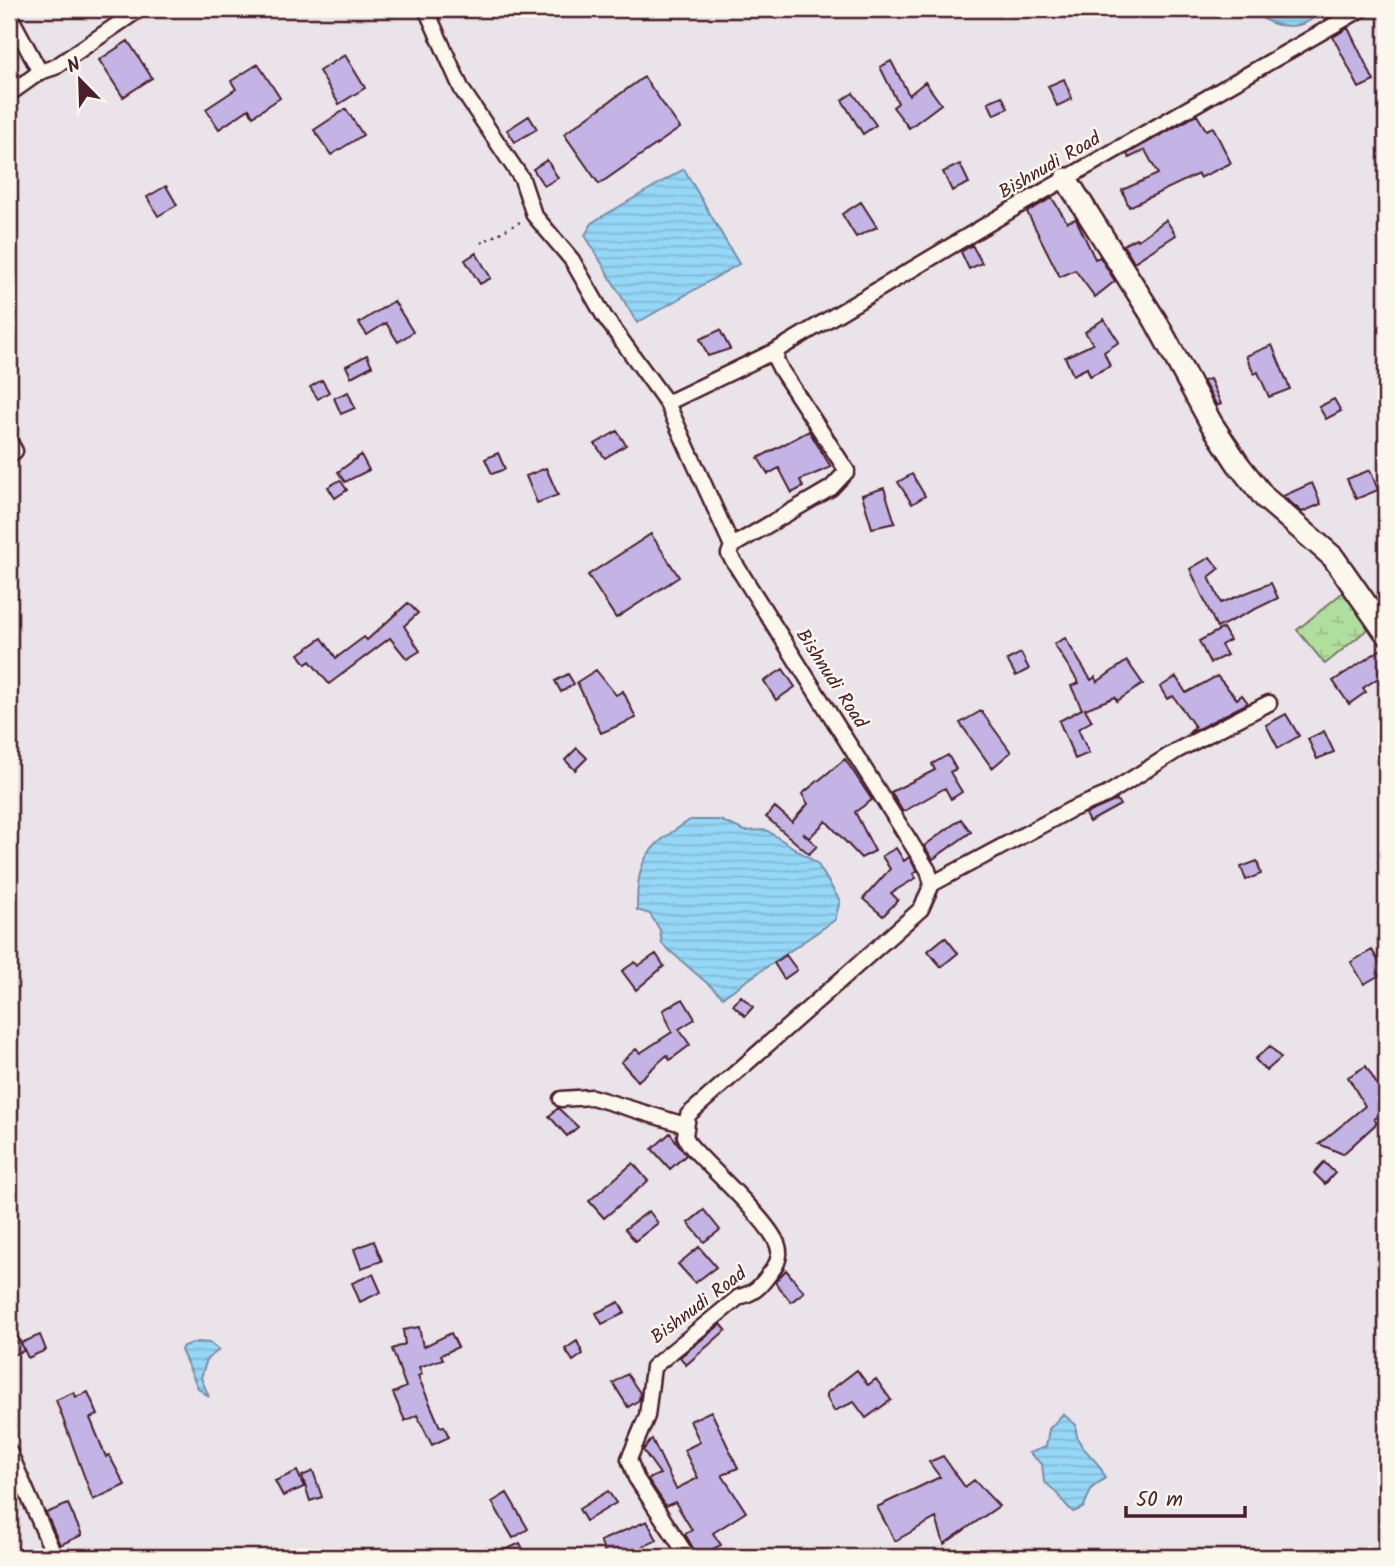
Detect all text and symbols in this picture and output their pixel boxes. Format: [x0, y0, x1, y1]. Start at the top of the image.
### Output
north arrow [46, 46, 116, 116]
text: N [63, 50, 86, 82]
street label: Bishnudi Road [993, 124, 1107, 207]
street label: Bishnudi Road [787, 623, 875, 735]
street label: Bishnudi Road [644, 1259, 754, 1352]
scale bar [1126, 1475, 1244, 1519]
text: 50 m [1136, 1484, 1183, 1517]

